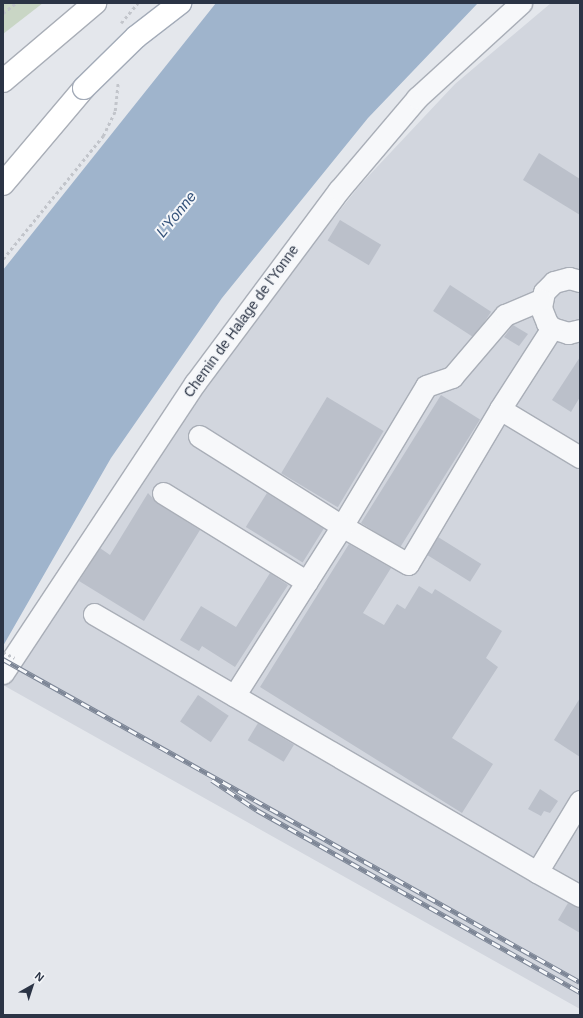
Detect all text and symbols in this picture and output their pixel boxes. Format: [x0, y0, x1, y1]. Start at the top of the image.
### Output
water label: L'Yonne [152, 187, 200, 241]
street label: Chemin de Halage de l'Yonne [180, 242, 302, 400]
north arrow [12, 966, 52, 1006]
text: N [33, 970, 46, 984]

